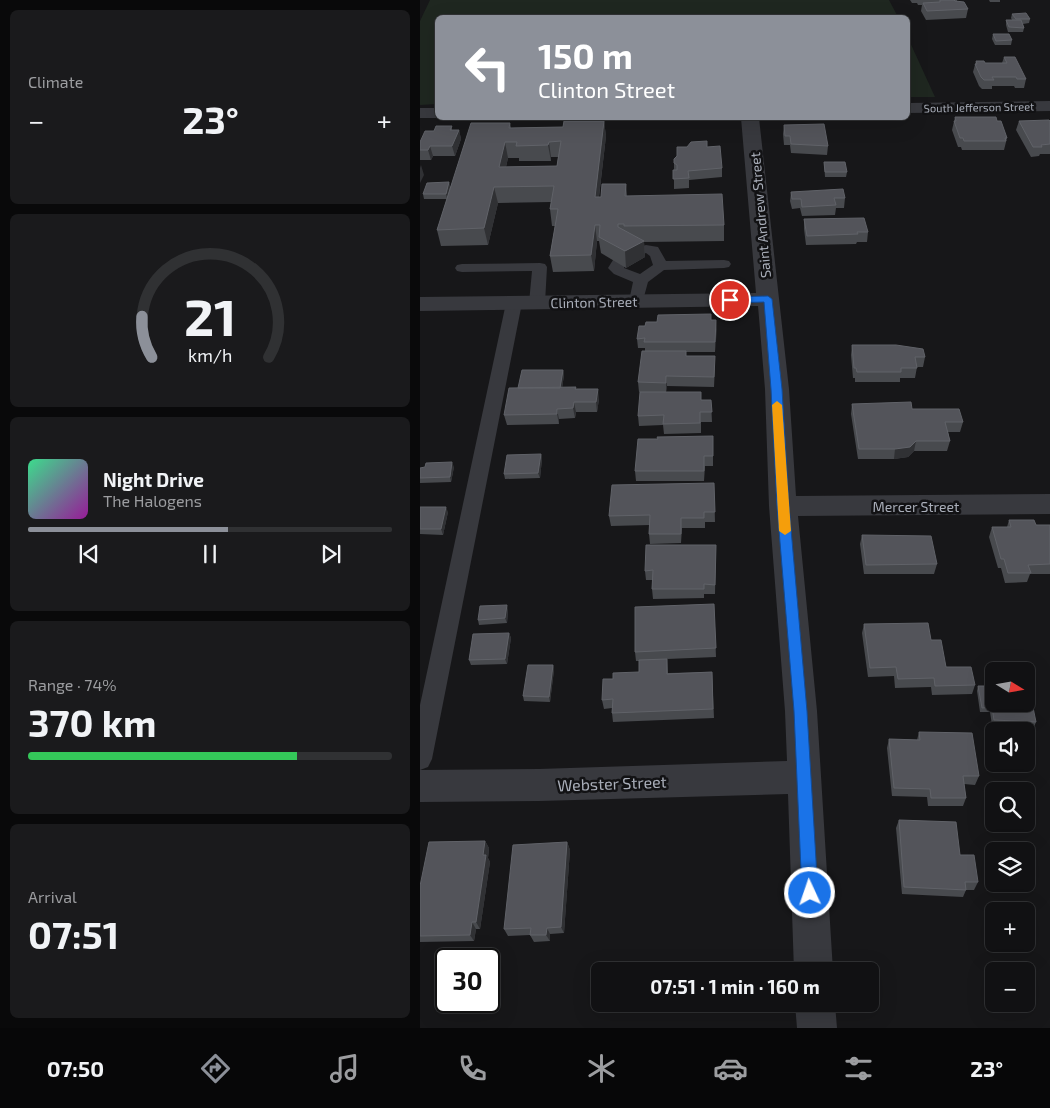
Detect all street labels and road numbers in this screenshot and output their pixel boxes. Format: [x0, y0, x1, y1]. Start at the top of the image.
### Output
street label: South Jefferson Street [924, 100, 1034, 114]
street label: Saint Andrew Street [746, 151, 774, 279]
street label: Clinton Street [550, 293, 638, 311]
street label: Mercer Street [873, 498, 959, 515]
street label: Webster Street [557, 772, 667, 794]

